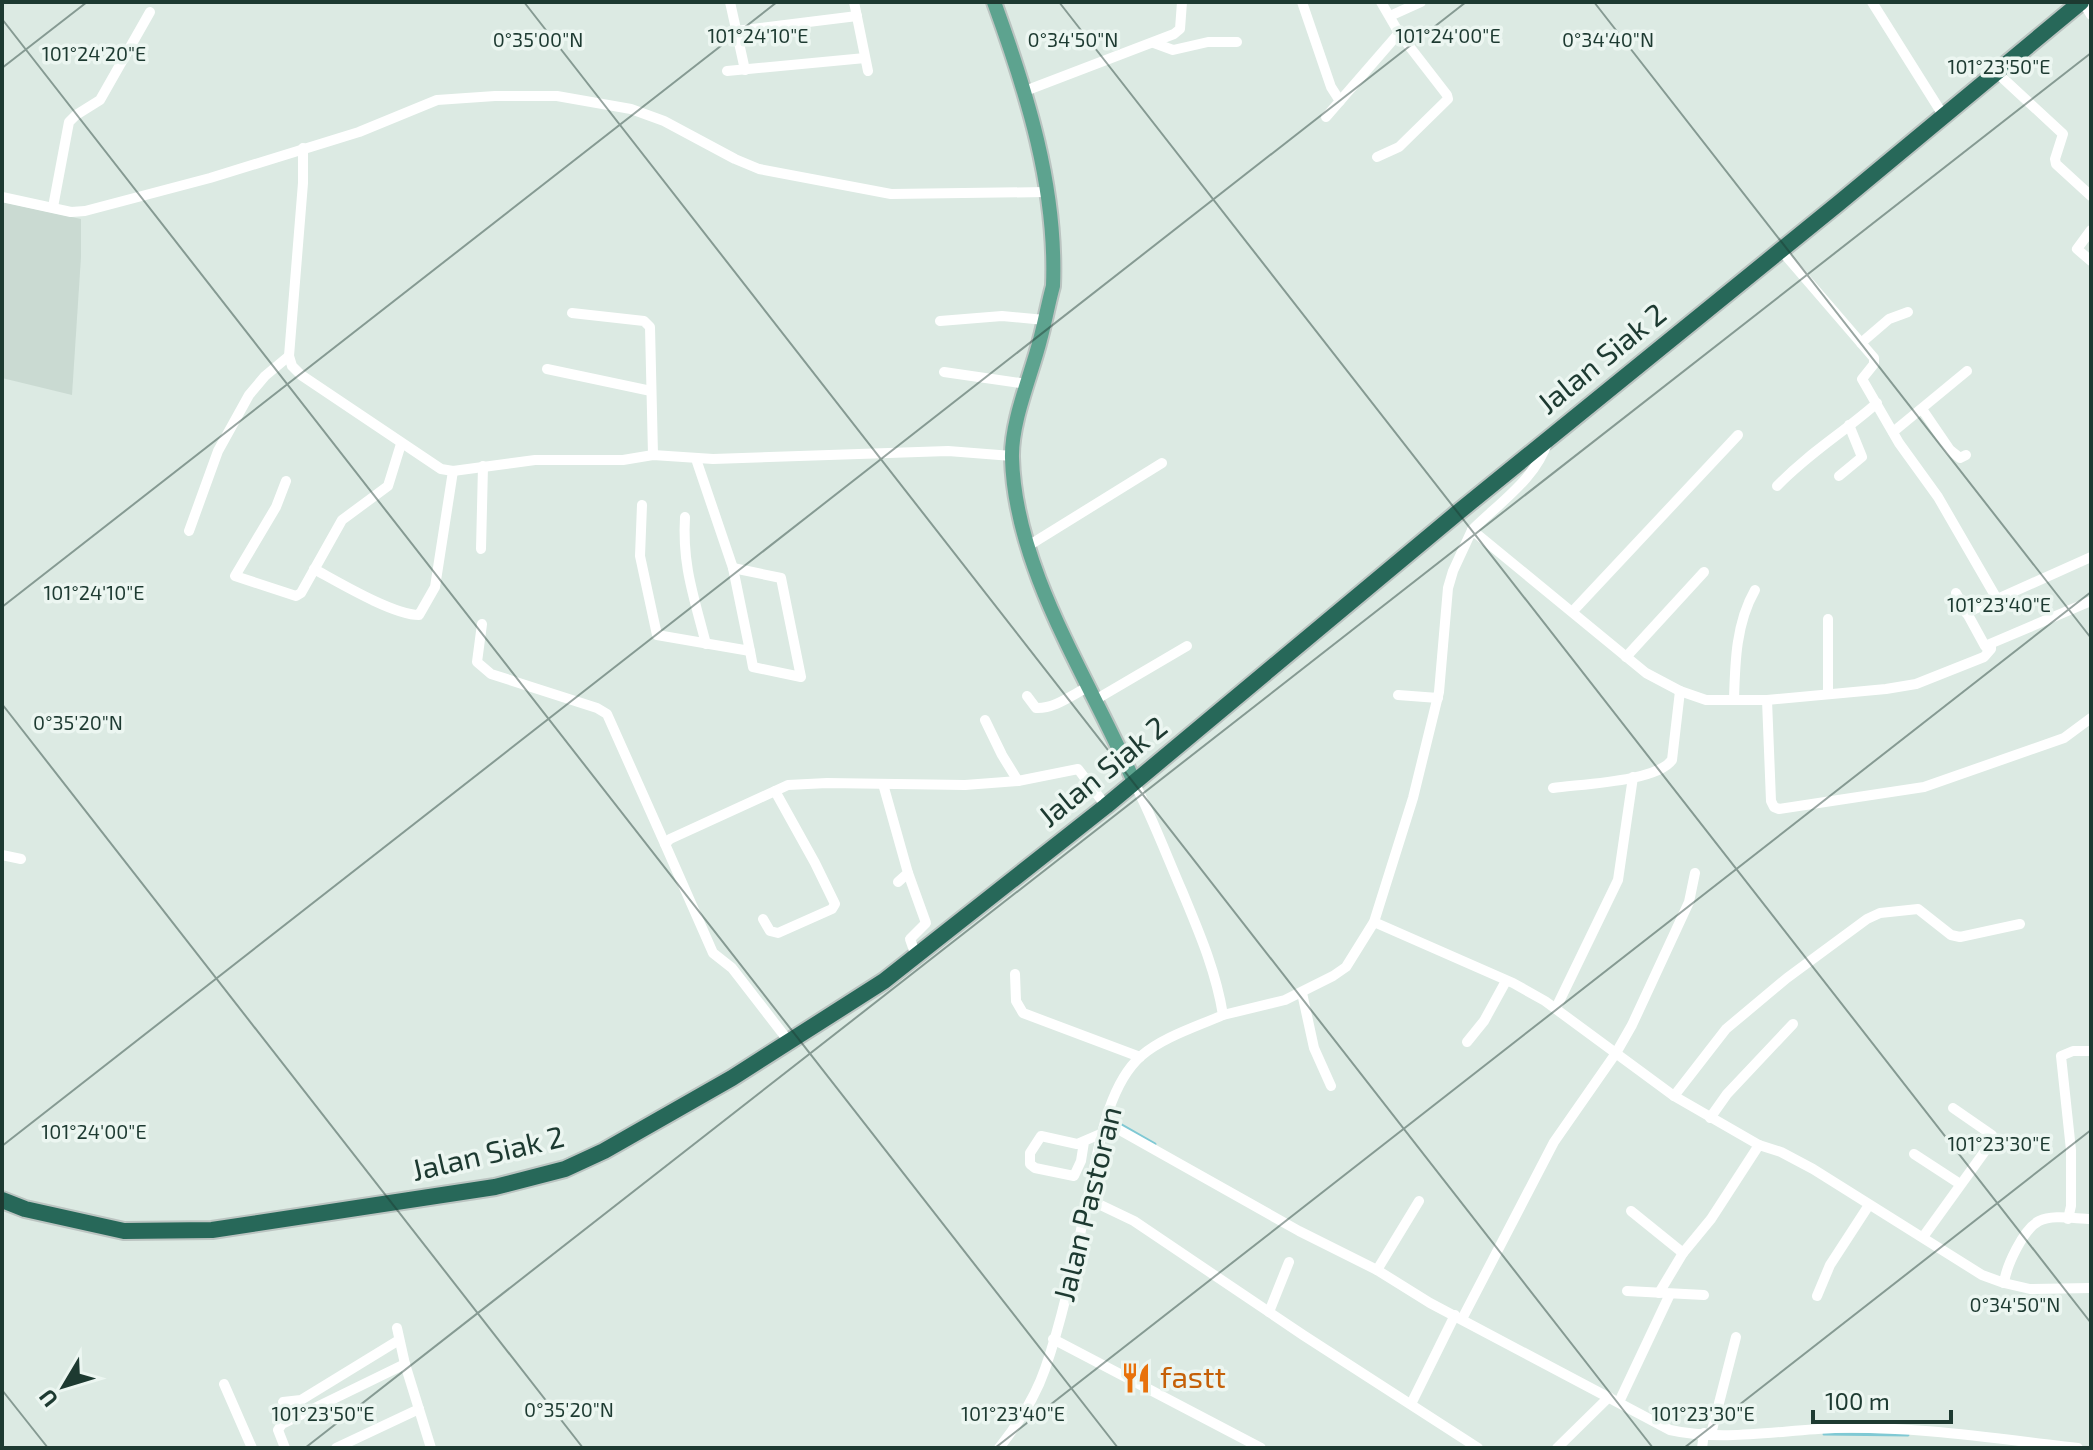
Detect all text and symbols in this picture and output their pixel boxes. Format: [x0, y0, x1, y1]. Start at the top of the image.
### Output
text: 101°24'10"E [707, 23, 809, 47]
text: 101°24'00"E [1395, 23, 1501, 47]
text: 0°35'00"N [493, 27, 583, 51]
text: 0°34'50"N [1028, 27, 1118, 51]
text: 0°34'40"N [1562, 27, 1654, 51]
text: 101°24'20"E [42, 41, 146, 65]
text: 101°23'50"E [1948, 54, 2050, 78]
street label: Jalan Siak 2 [1529, 295, 1672, 420]
text: 101°24'10"E [43, 580, 145, 604]
text: 101°23'40"E [1947, 592, 2051, 616]
street label: Jalan Siak 2 [1030, 708, 1173, 833]
text: 0°35'20"N [33, 710, 123, 734]
street label: Jalan Pastoran [1044, 1102, 1128, 1305]
street label: Jalan Siak 2 [408, 1117, 567, 1187]
text: 101°24'00"E [41, 1119, 147, 1143]
text: 101°23'30"E [1947, 1131, 2051, 1155]
text: 0°34'50"N [1970, 1292, 2060, 1316]
north arrow [24, 1346, 104, 1426]
place label: fastt [1160, 1358, 1226, 1394]
restaurant icon: fastt [1119, 1361, 1153, 1395]
scale bar [1813, 1374, 1951, 1424]
text: U [33, 1385, 62, 1413]
text: 100 m [1825, 1386, 1890, 1415]
text: 0°35'20"N [524, 1397, 614, 1421]
text: 101°23'50"E [272, 1401, 374, 1425]
text: 101°23'40"E [961, 1401, 1065, 1425]
text: 101°23'30"E [1651, 1401, 1755, 1425]

